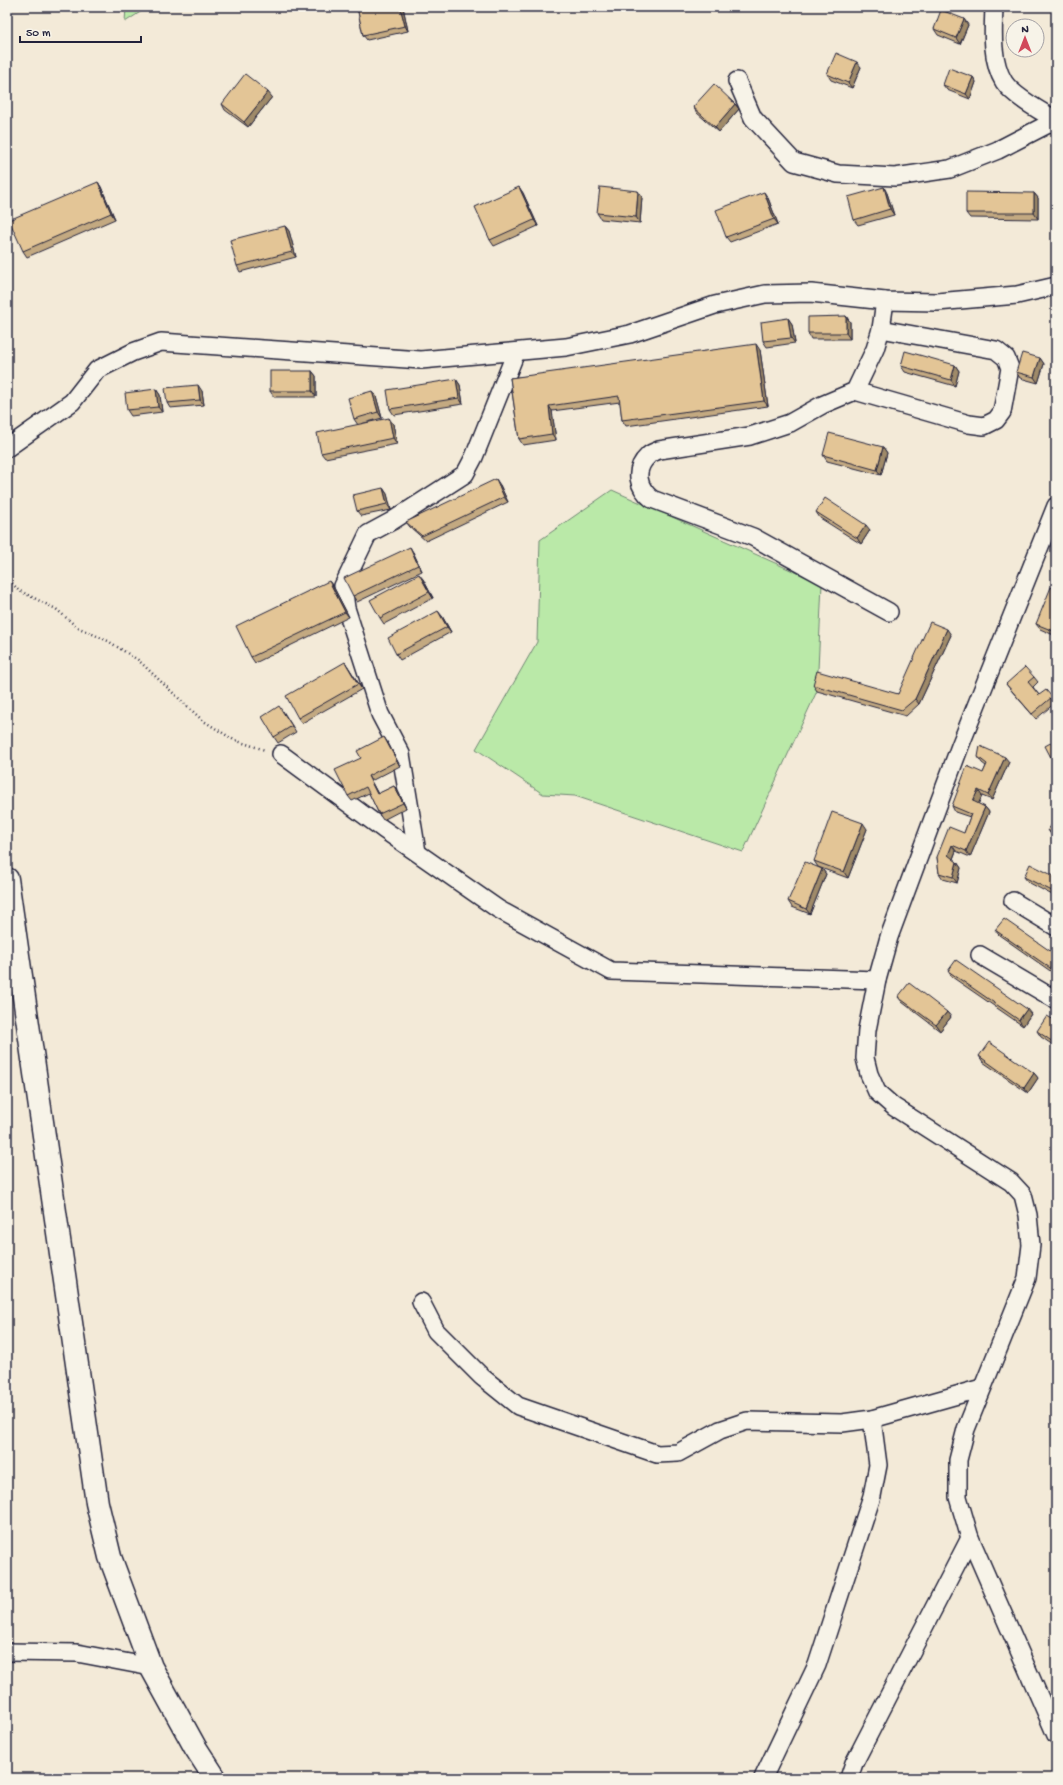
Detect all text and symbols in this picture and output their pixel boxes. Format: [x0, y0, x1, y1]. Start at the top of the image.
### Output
scale bar [20, 18, 141, 44]
north arrow [1005, 18, 1045, 58]
text: N [1021, 24, 1029, 36]
text: 50 m [26, 27, 51, 41]

